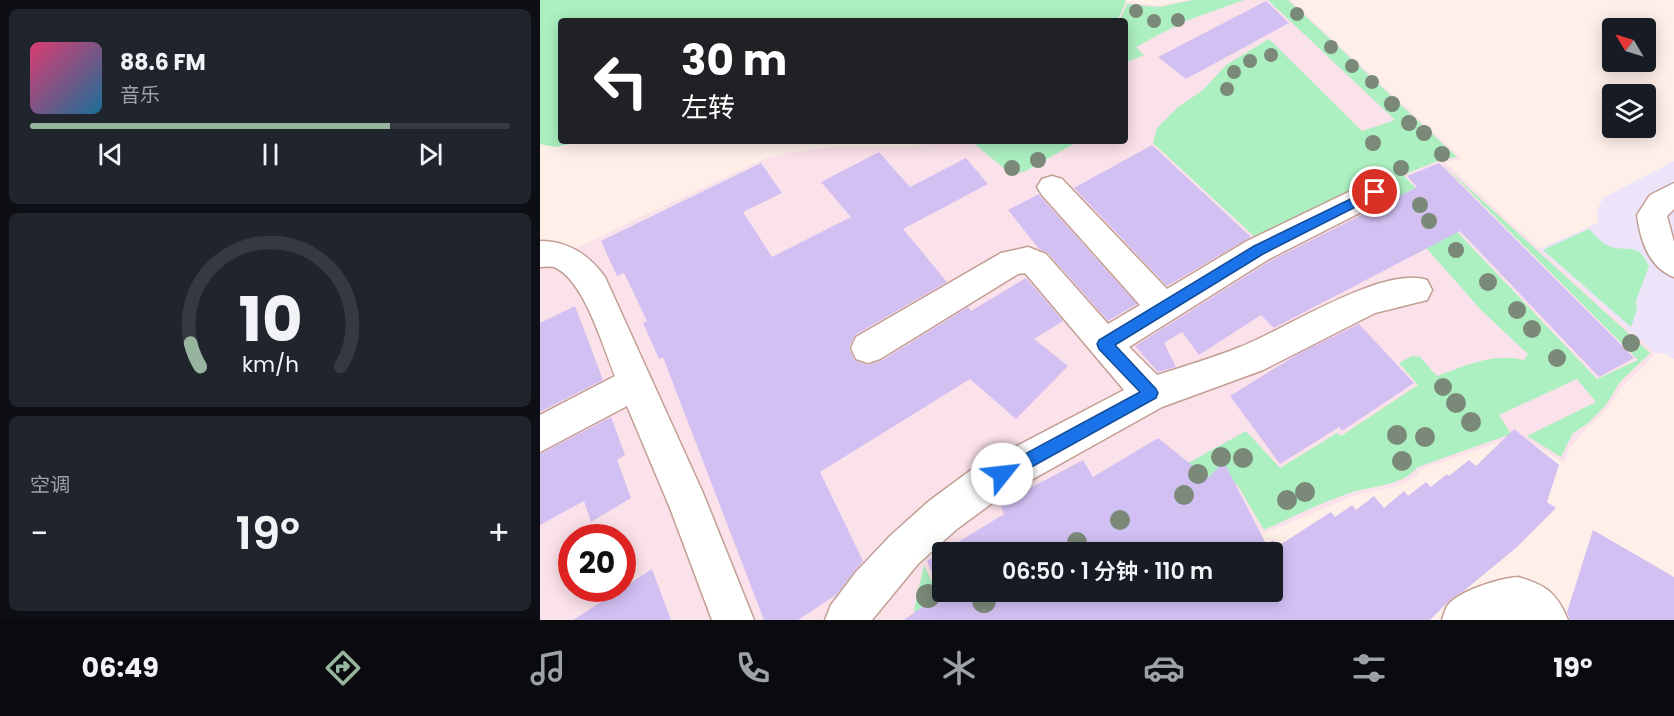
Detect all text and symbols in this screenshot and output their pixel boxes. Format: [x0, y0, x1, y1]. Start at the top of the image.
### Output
north arrow [1602, 18, 1656, 72]
map controls [1602, 18, 1656, 138]
text: 30 m [681, 31, 787, 90]
icon: left [582, 42, 660, 120]
text: 88.6 FM [120, 47, 206, 78]
text: 音乐 [120, 81, 160, 109]
button: layers [1602, 84, 1656, 138]
text: 左转 [681, 89, 735, 126]
icon: previous [94, 138, 127, 171]
icon: pause [254, 138, 287, 171]
icon: next [414, 138, 447, 171]
pin [1349, 166, 1400, 217]
icon: arrive [1358, 175, 1391, 208]
text: 10 [238, 275, 302, 363]
text: km/h [241, 349, 299, 380]
position arrow [970, 442, 1034, 506]
text: 空调 [30, 471, 70, 499]
text: 19° [236, 502, 300, 565]
text: − [30, 510, 48, 557]
text: + [487, 510, 510, 557]
speed limit sign: 20 [558, 524, 636, 602]
text: 06:50 · 1 分钟 · 110 m [1002, 556, 1213, 587]
icon: directions [322, 647, 364, 689]
icon: music [527, 647, 569, 689]
icon: phone [732, 647, 774, 689]
icon: climate [938, 647, 980, 689]
icon: car [1143, 647, 1185, 689]
icon: filters [1348, 647, 1390, 689]
text: 06:49 [82, 649, 159, 686]
text: 19° [1553, 649, 1592, 686]

